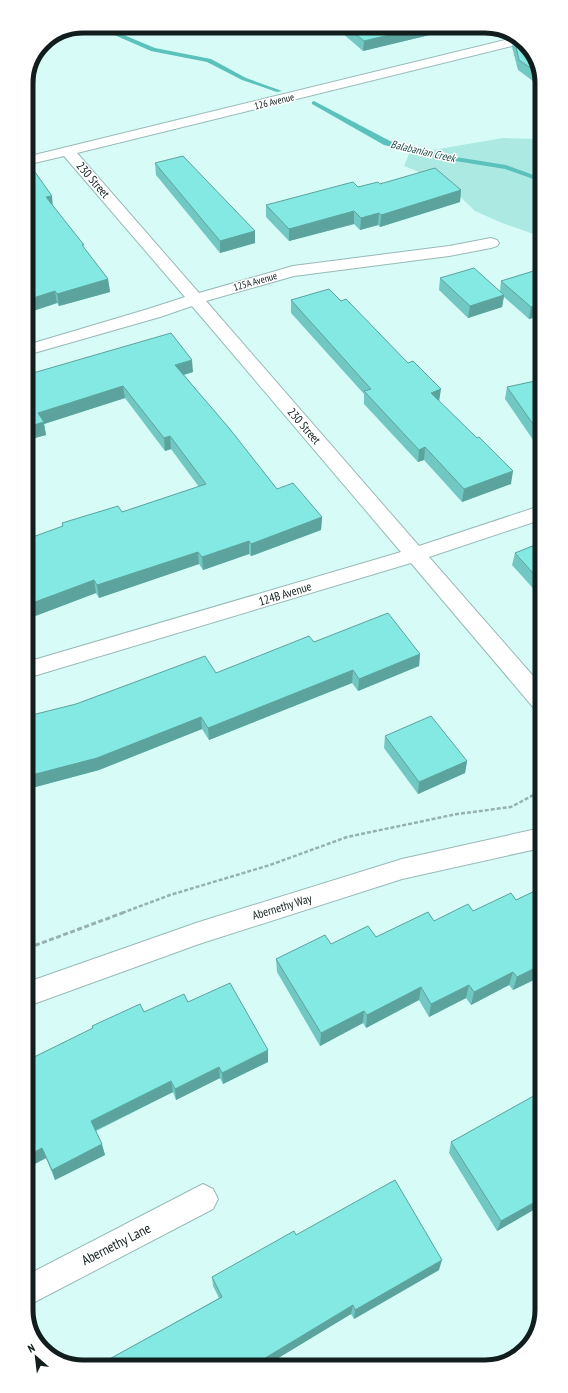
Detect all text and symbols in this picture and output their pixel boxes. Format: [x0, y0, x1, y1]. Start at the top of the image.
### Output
street label: 126 Avenue [253, 90, 295, 113]
water label: Balabanian Creek [389, 137, 458, 166]
street label: 230 Street [73, 158, 114, 202]
street label: 125A Avenue [232, 269, 279, 294]
street label: 230 Street [284, 404, 325, 448]
street label: 124B Avenue [257, 578, 313, 609]
street label: Abernethy Way [250, 890, 314, 923]
street label: Abernethy Lane [78, 1219, 154, 1269]
north arrow [16, 1337, 56, 1377]
text: N [25, 1341, 37, 1356]

